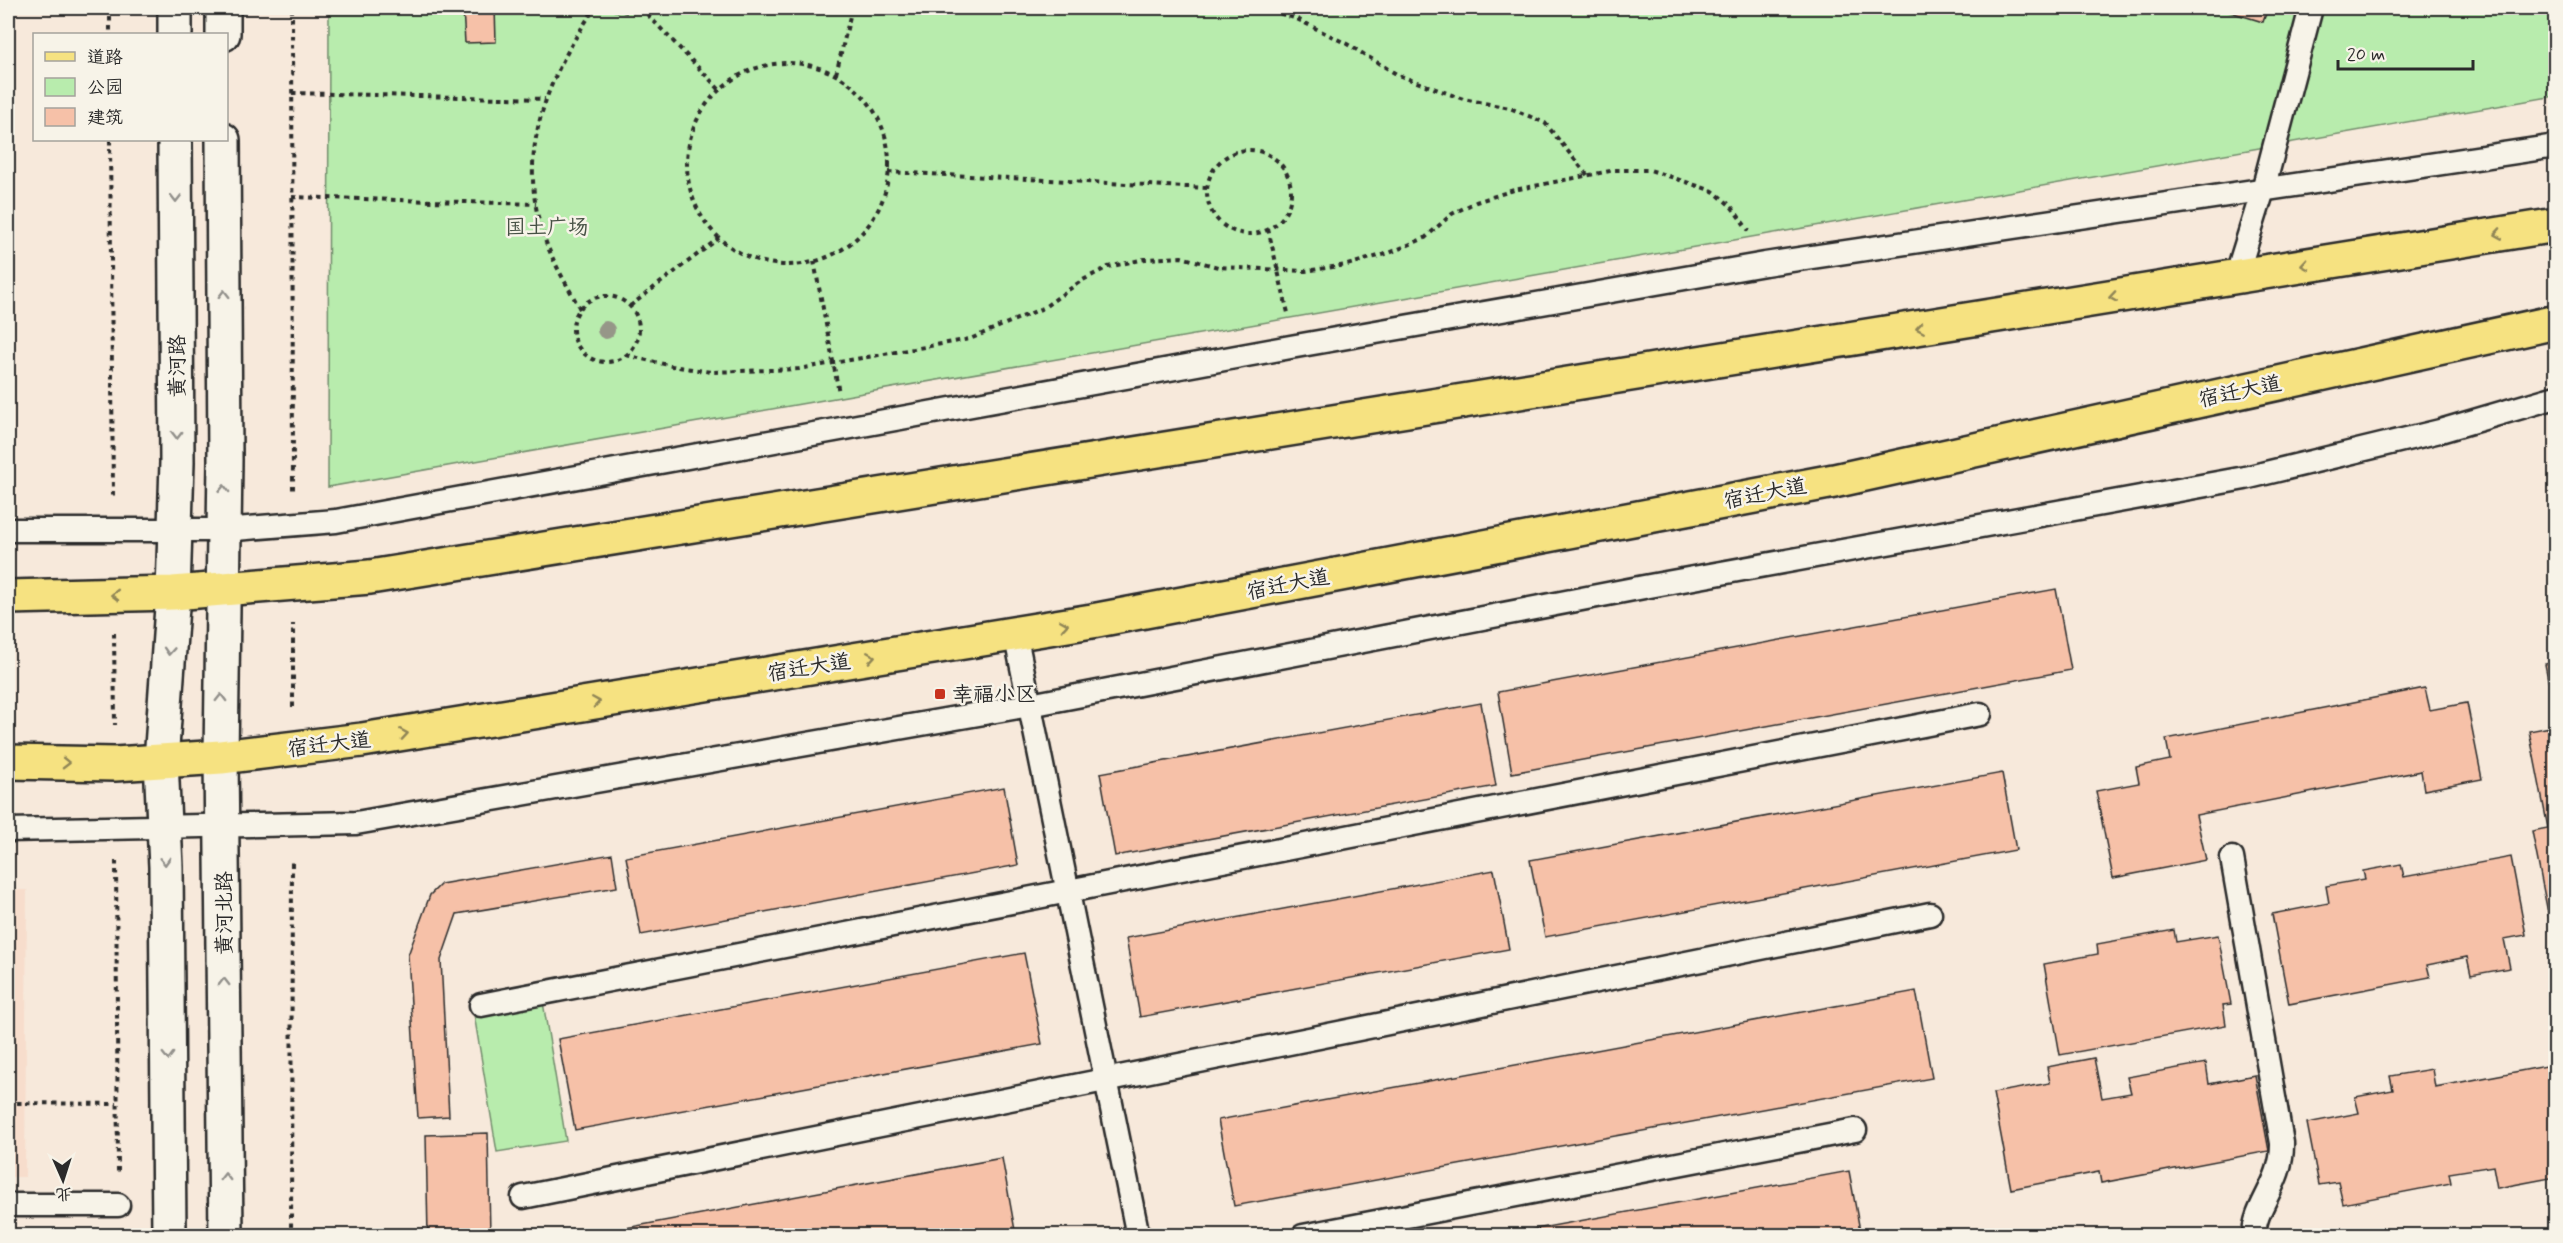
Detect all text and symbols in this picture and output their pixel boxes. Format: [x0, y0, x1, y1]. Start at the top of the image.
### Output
legend [33, 33, 228, 141]
scale bar [2338, 33, 2473, 71]
text: 20 m [2347, 43, 2385, 67]
text: 道路 [87, 46, 123, 70]
text: 公园 [87, 76, 123, 100]
text: 建筑 [87, 106, 123, 130]
one-way arrow [170, 193, 182, 202]
park label: 国土广场 [505, 214, 589, 242]
one-way arrow [2493, 227, 2503, 240]
one-way arrow [2301, 259, 2310, 271]
one-way arrow [218, 290, 230, 299]
one-way arrow [2108, 290, 2118, 303]
one-way arrow [1916, 322, 1925, 334]
street label: 黄河路 [164, 335, 192, 398]
street label: 宿迁大道 [2196, 370, 2284, 414]
one-way arrow [171, 430, 183, 439]
street label: 宿迁大道 [1721, 472, 1809, 516]
one-way arrow [218, 485, 230, 494]
street label: 宿迁大道 [1244, 563, 1332, 607]
one-way arrow [110, 589, 119, 602]
one-way arrow [1059, 620, 1069, 632]
one-way arrow [163, 647, 176, 656]
street label: 宿迁大道 [765, 648, 853, 688]
one-way arrow [866, 651, 876, 664]
place label: 幸福小区 [952, 681, 1036, 709]
marker: 幸福小区 [933, 687, 947, 701]
one-way arrow [215, 694, 228, 703]
one-way arrow [591, 696, 601, 709]
street label: 宿迁大道 [286, 726, 373, 764]
one-way arrow [399, 728, 408, 740]
one-way arrow [61, 757, 70, 769]
one-way arrow [159, 857, 172, 866]
street label: 黄河北路 [211, 871, 239, 955]
one-way arrow [218, 978, 230, 987]
one-way arrow [161, 1052, 174, 1061]
north arrow [33, 1150, 93, 1210]
one-way arrow [219, 1173, 232, 1182]
text: 北 [55, 1183, 72, 1204]

